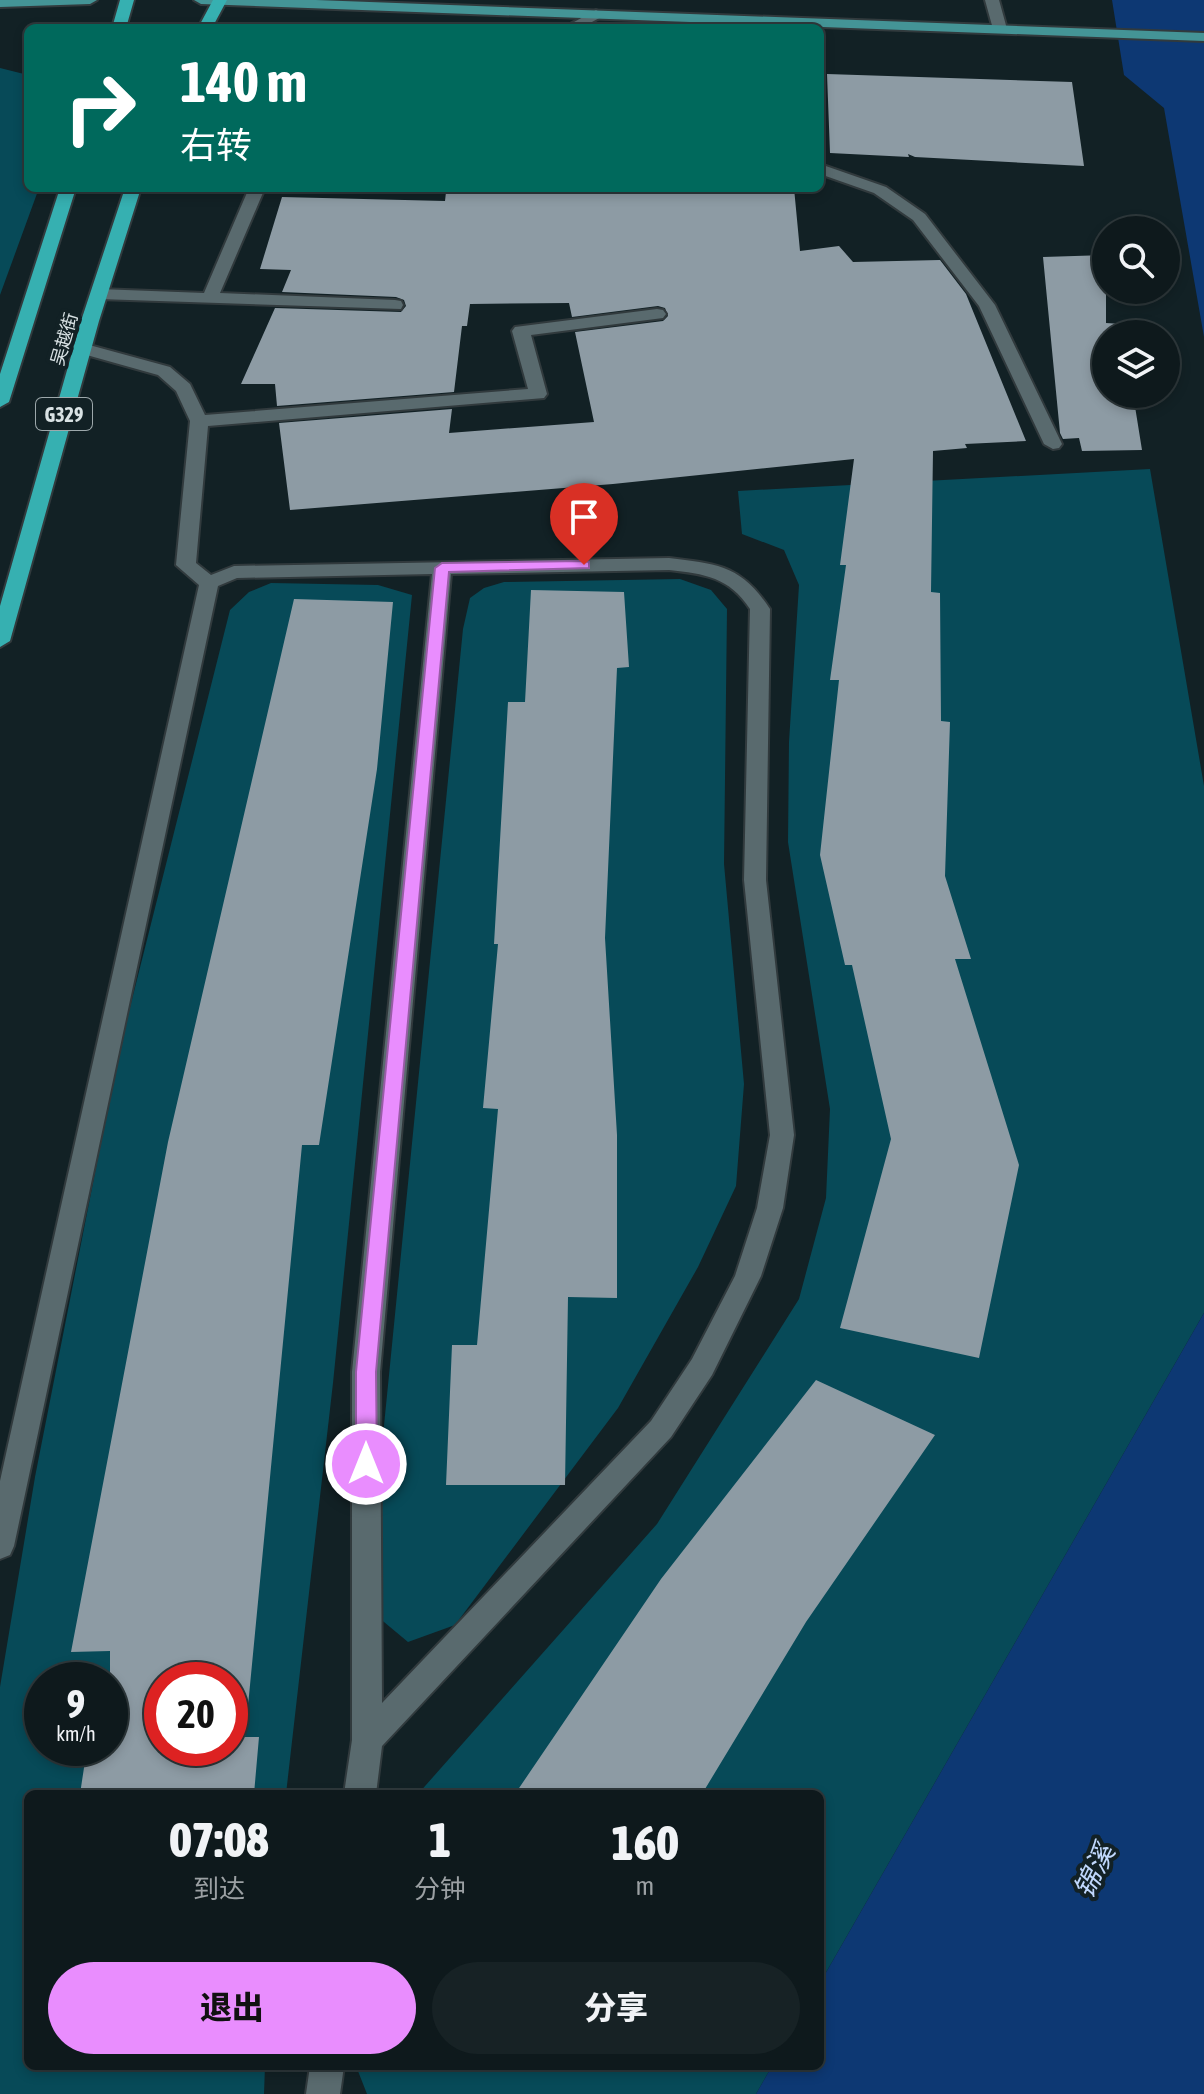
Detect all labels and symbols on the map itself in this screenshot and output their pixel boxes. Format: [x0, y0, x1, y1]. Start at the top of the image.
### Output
street label: 吴越街 [46, 310, 82, 368]
road number: G329 [36, 398, 92, 430]
pin [550, 483, 618, 565]
position arrow [324, 1422, 408, 1506]
speed limit sign: 20 [144, 1662, 248, 1766]
water label: 锦溪 [1067, 1836, 1122, 1903]

